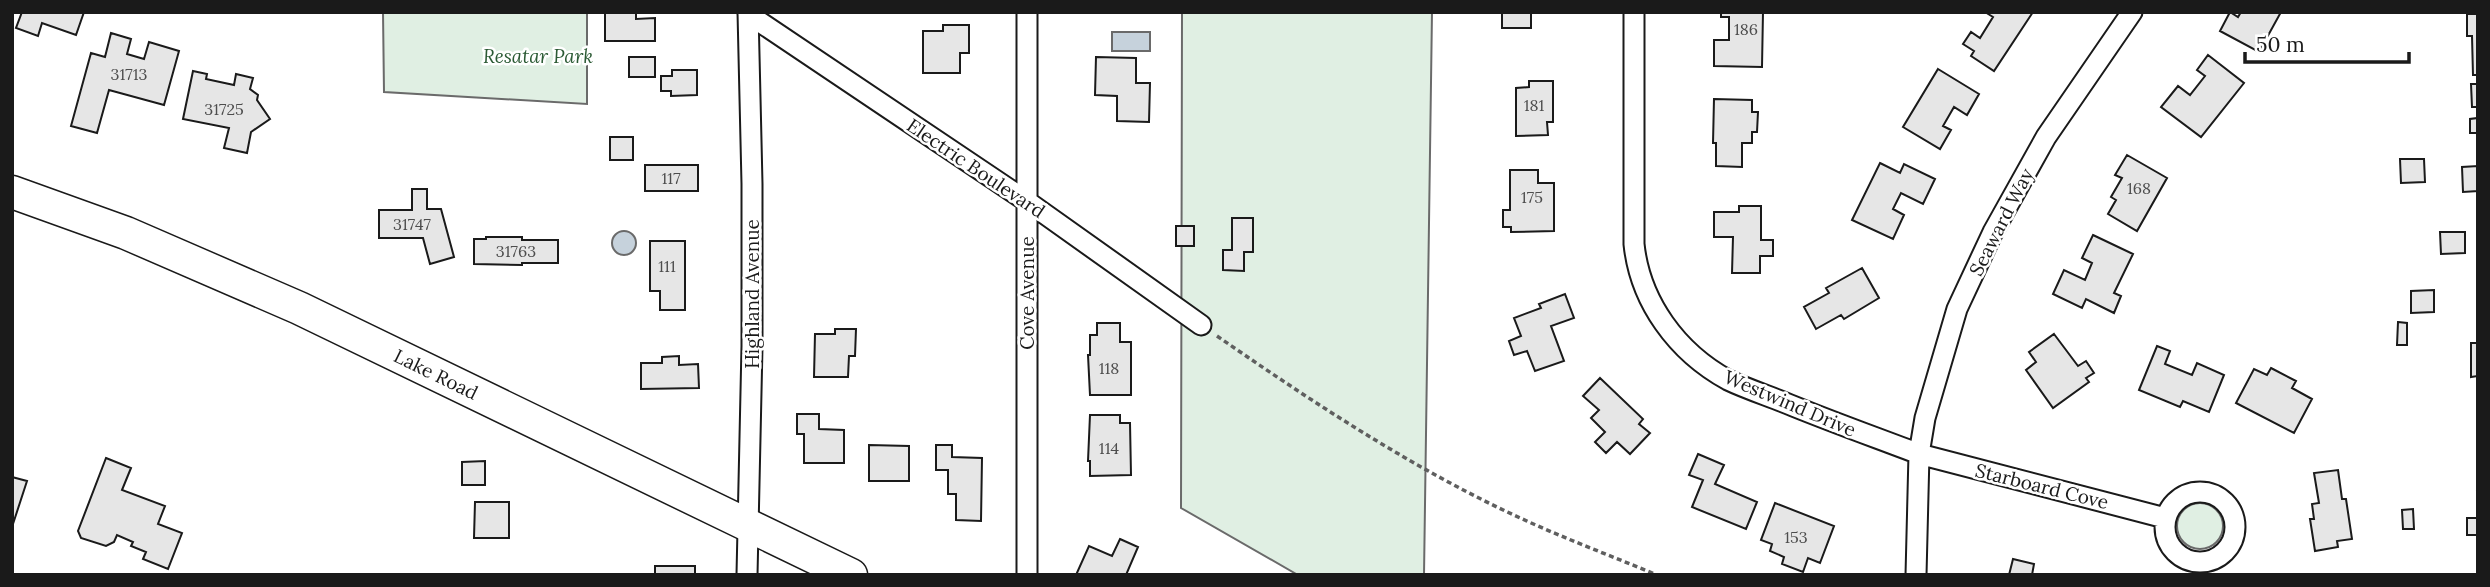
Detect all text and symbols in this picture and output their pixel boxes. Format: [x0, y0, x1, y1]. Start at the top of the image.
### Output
house number: 186 [1734, 19, 1758, 39]
scale bar [2245, 21, 2410, 65]
text: 50 m [2256, 31, 2305, 58]
park label: Resatar Park [483, 44, 593, 68]
house number: 31713 [111, 64, 148, 84]
house number: 181 [1524, 95, 1544, 115]
house number: 31725 [204, 99, 244, 119]
street label: Electric Boulevard [902, 113, 1050, 223]
street label: Seaward Way [1964, 164, 2038, 280]
house number: 117 [661, 168, 681, 188]
house number: 168 [2127, 178, 2151, 198]
house number: 175 [1521, 187, 1543, 207]
house number: 31747 [393, 214, 432, 234]
street label: Highland Avenue [740, 219, 764, 369]
street label: Cove Avenue [1015, 236, 1039, 350]
house number: 31763 [496, 241, 536, 261]
house number: 111 [658, 256, 676, 276]
street label: Lake Road [390, 343, 482, 405]
house number: 118 [1099, 358, 1119, 378]
street label: Westwind Drive [1720, 364, 1860, 442]
house number: 114 [1099, 438, 1119, 458]
street label: Starboard Cove [1973, 458, 2111, 514]
house number: 153 [1784, 527, 1808, 547]

